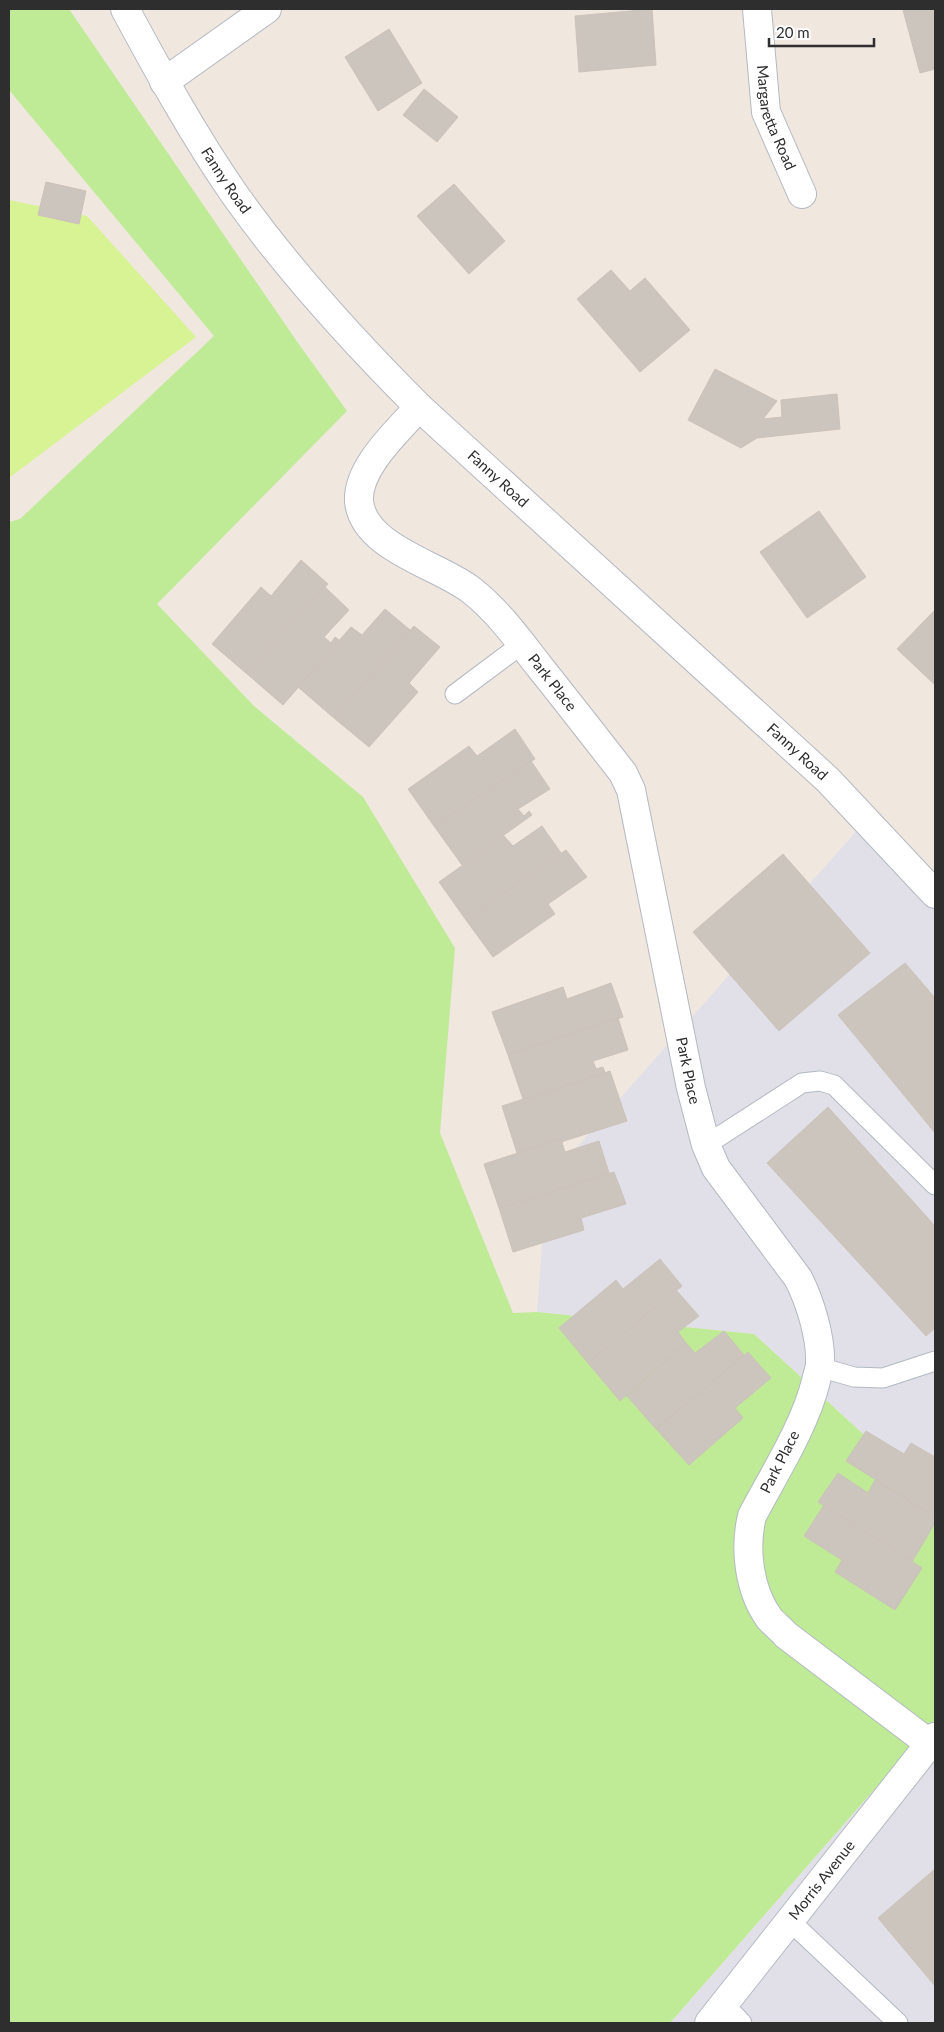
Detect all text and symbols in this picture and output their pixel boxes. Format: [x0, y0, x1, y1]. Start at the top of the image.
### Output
scale bar [769, 15, 874, 47]
text: 20 m [776, 23, 810, 41]
street label: Margaretta Road [754, 64, 800, 172]
street label: Fanny Road [198, 144, 255, 217]
street label: Fanny Road [464, 446, 533, 510]
street label: Park Place [525, 650, 581, 714]
street label: Fanny Road [764, 719, 832, 783]
street label: Park Place [673, 1035, 705, 1106]
street label: Park Place [756, 1427, 803, 1496]
street label: Morris Avenue [784, 1836, 858, 1923]

